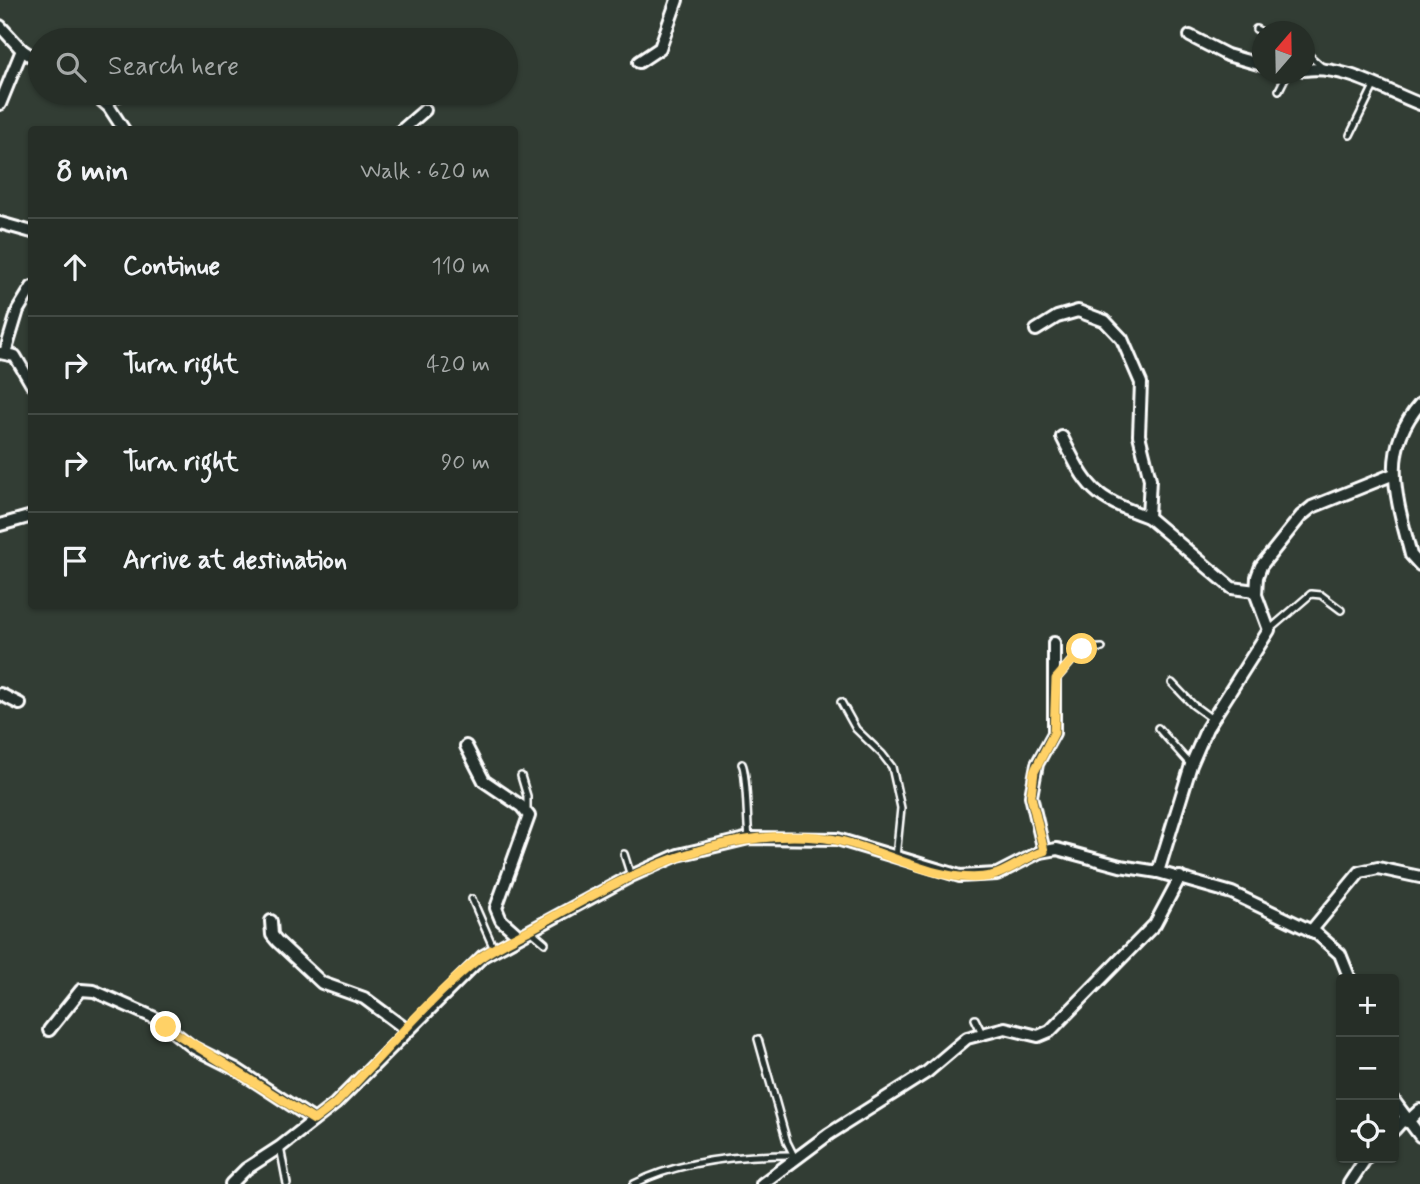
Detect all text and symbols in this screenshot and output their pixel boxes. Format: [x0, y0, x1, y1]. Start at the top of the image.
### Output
north arrow [1252, 21, 1315, 84]
search box [28, 28, 518, 105]
icon: search [52, 48, 90, 86]
text: Search here [108, 50, 239, 84]
text: 8 min [56, 152, 129, 191]
text: Walk · 620 m [360, 157, 490, 187]
icon: ahead [56, 248, 94, 286]
text: Continue [123, 250, 220, 284]
text: 110 m [431, 252, 490, 282]
icon: right [56, 346, 94, 384]
text: Turn right [123, 348, 239, 382]
text: 420 m [426, 350, 490, 380]
icon: right [56, 444, 94, 482]
text: Turn right [123, 446, 239, 480]
text: 90 m [441, 448, 490, 478]
icon: arrive [56, 542, 94, 580]
text: Arrive at destination [123, 544, 347, 578]
route start [1066, 633, 1097, 664]
map controls [1336, 974, 1399, 1163]
button: + [1336, 974, 1399, 1037]
route end [150, 1011, 181, 1042]
button: − [1336, 1037, 1399, 1100]
button: locate [1336, 1100, 1399, 1163]

